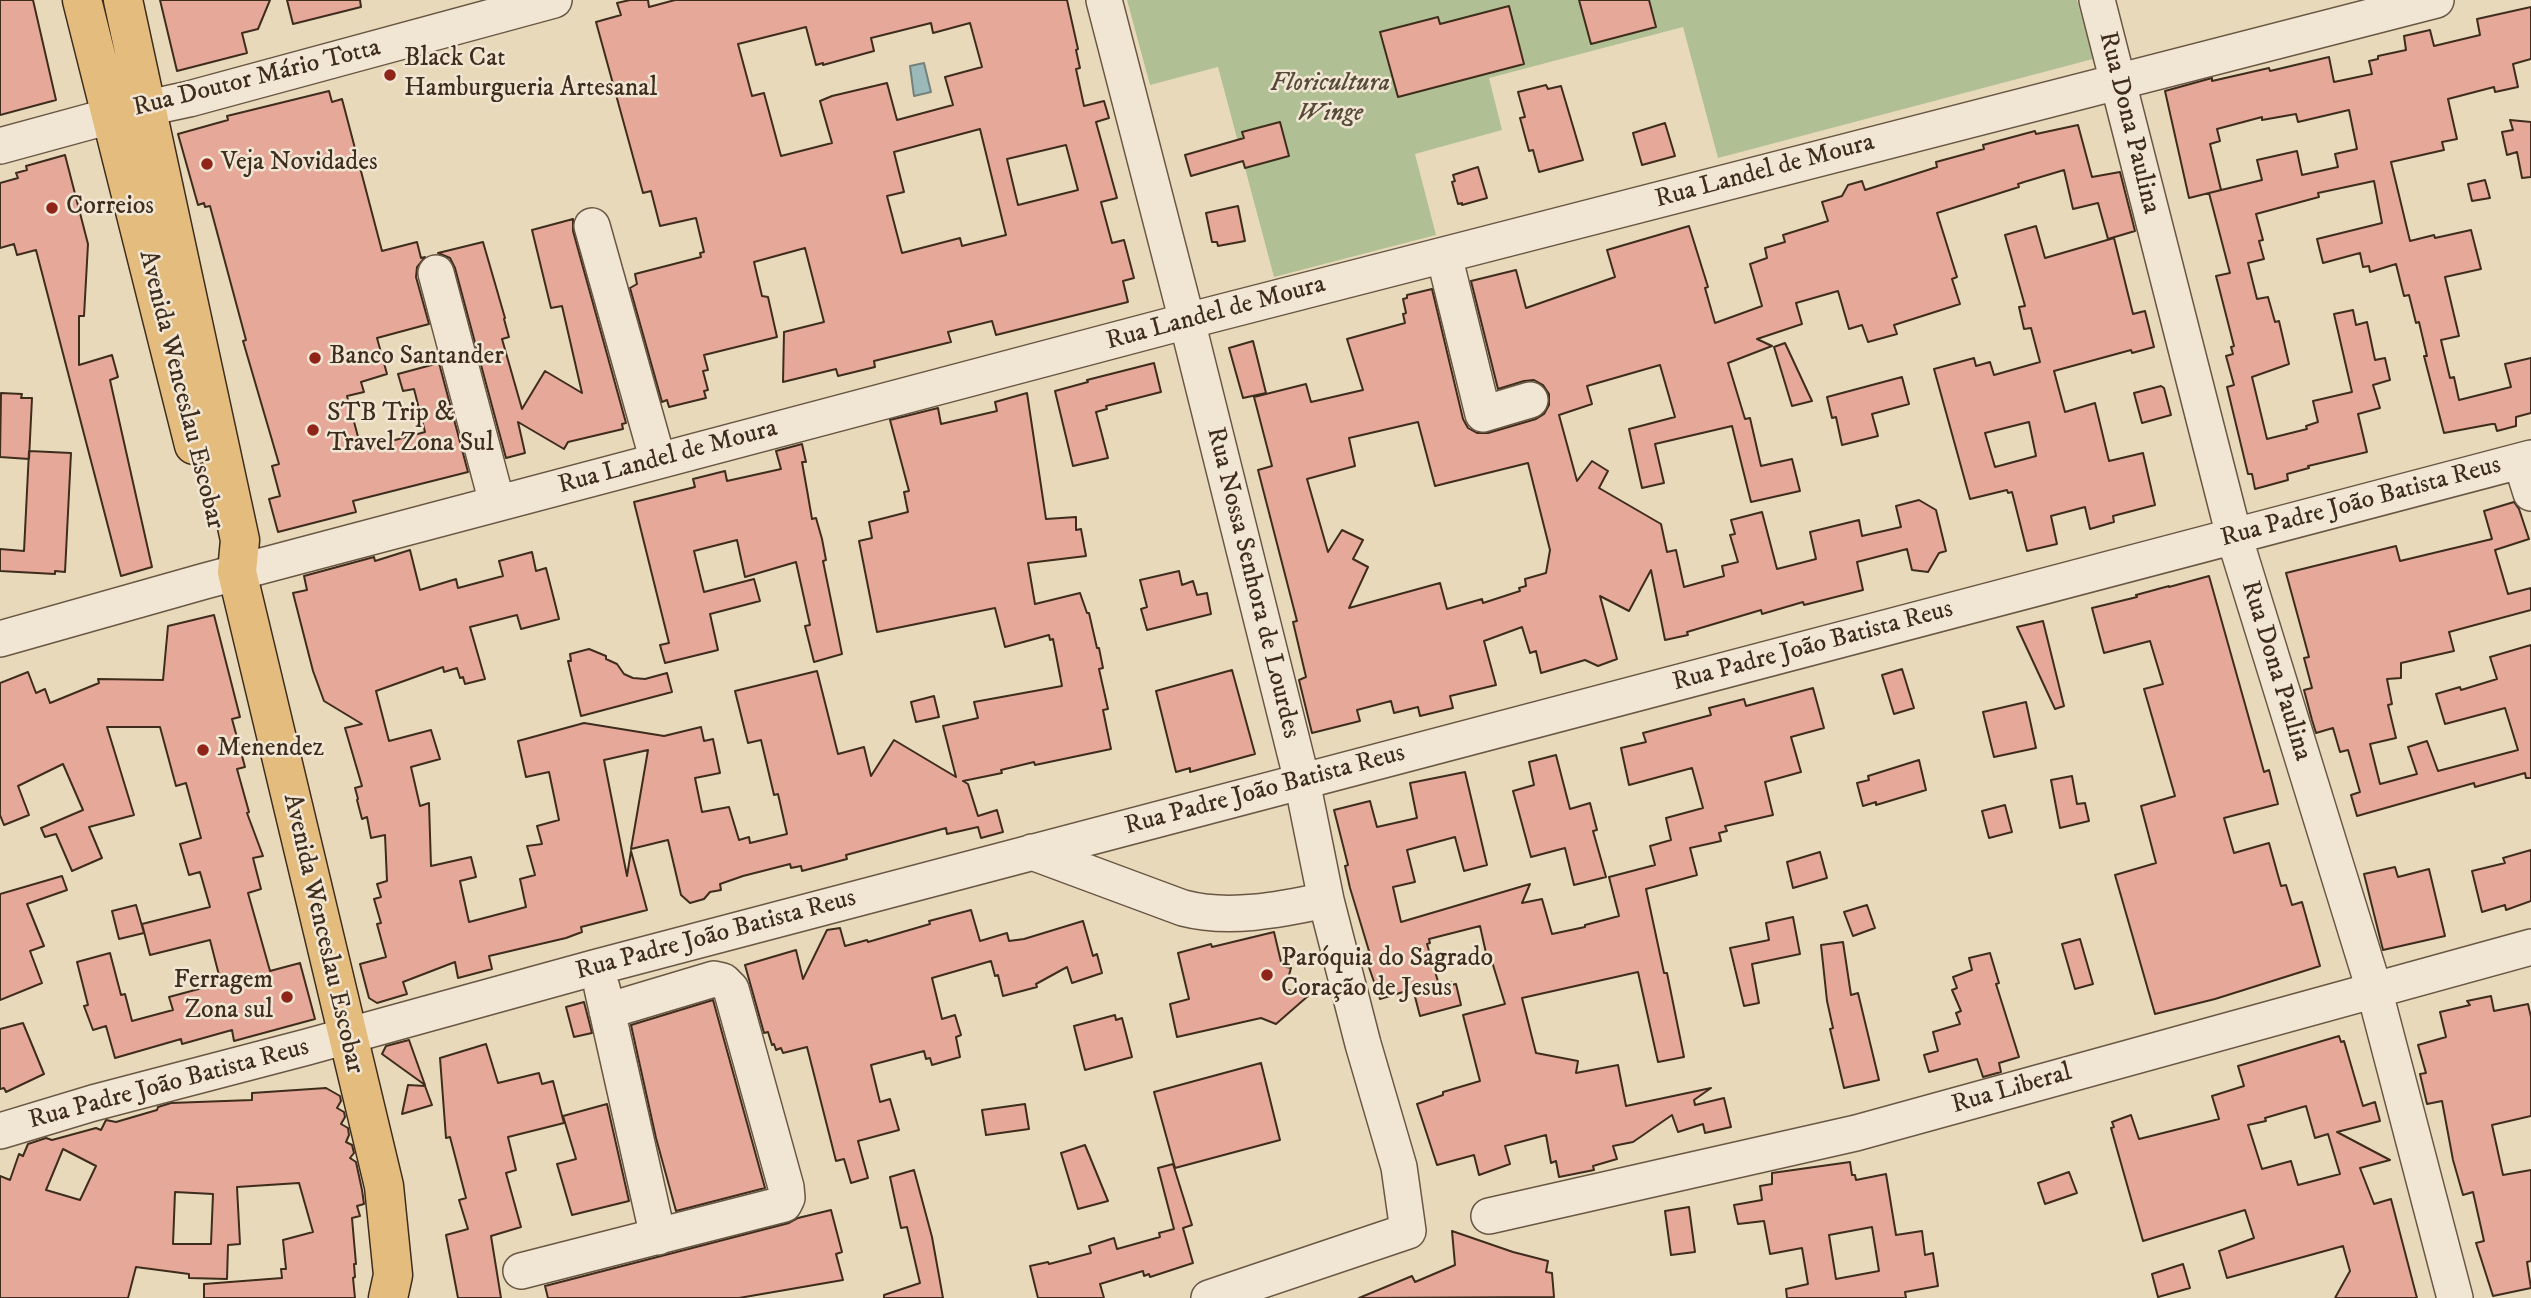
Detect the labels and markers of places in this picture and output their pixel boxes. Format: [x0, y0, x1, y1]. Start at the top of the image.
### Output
place label: Black Cat Hamburgueria Artesanal [404, 44, 657, 106]
marker: Black Cat Hamburgueria Artesanal [382, 67, 398, 83]
place label: Veja Novidades [221, 148, 378, 180]
marker: Veja Novidades [199, 156, 215, 172]
place label: Correios [66, 192, 154, 224]
marker: Correios [44, 200, 60, 216]
place label: Banco Santander [329, 342, 504, 374]
marker: Banco Santander [307, 350, 323, 366]
place label: STB Trip & Travel Zona Sul [327, 399, 494, 460]
marker: STB Trip & Travel Zona Sul [305, 422, 321, 438]
place label: Menendez [217, 734, 324, 766]
marker: Menendez [195, 742, 211, 758]
place label: Paróquia do Sagrado Coração de Jesus [1281, 944, 1493, 1006]
place label: Ferragem Zona sul [174, 966, 273, 1028]
marker: Paróquia do Sagrado Coração de Jesus [1259, 967, 1275, 983]
marker: Ferragem Zona sul [279, 989, 295, 1005]

